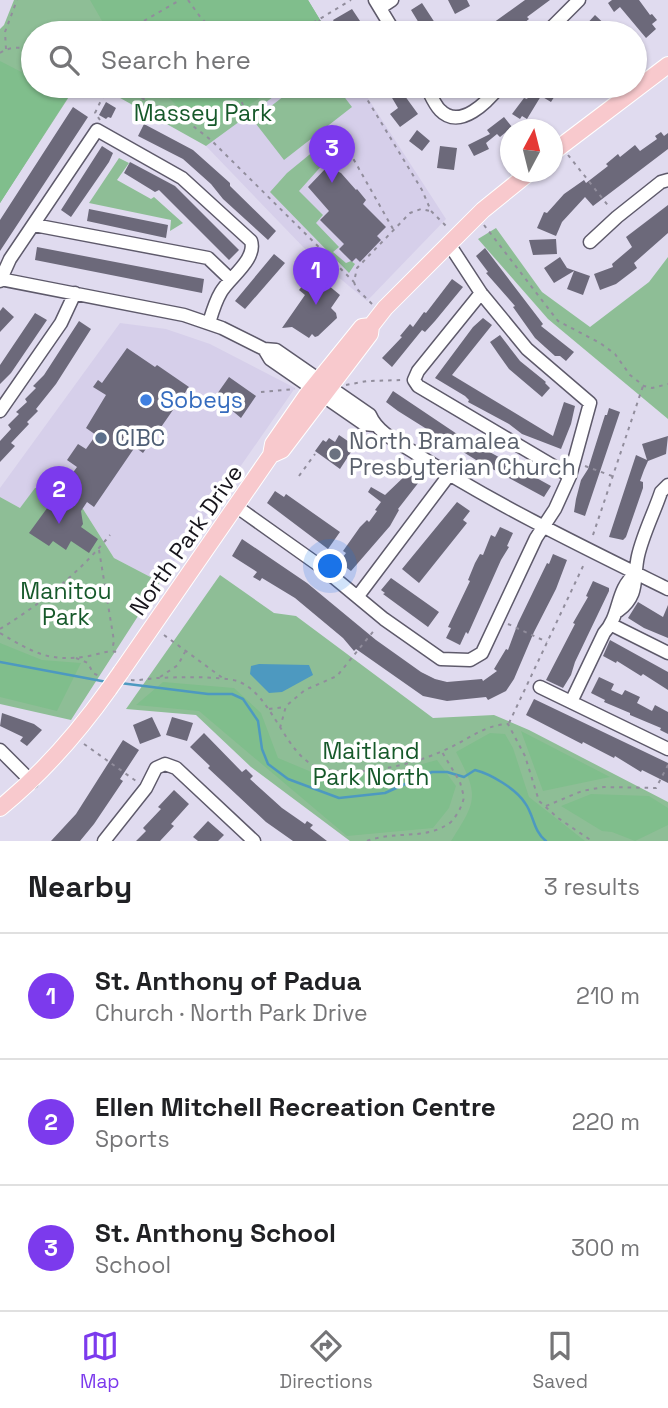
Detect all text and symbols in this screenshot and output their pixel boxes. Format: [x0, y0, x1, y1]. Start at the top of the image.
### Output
search box [21, 21, 647, 98]
icon: search [45, 41, 83, 79]
text: Search here [101, 43, 251, 77]
park label: Massey Park [134, 98, 272, 128]
north arrow [500, 119, 563, 182]
pin: 3 [309, 125, 355, 183]
pin: 1 [293, 247, 339, 305]
place label: Sobeys [160, 385, 243, 415]
marker: Sobeys [138, 392, 154, 408]
place label: CIBC [115, 423, 165, 453]
place label: North Bramalea Presbyterian Church [349, 426, 576, 482]
marker: CIBC [93, 430, 109, 446]
marker: North Bramalea Presbyterian Church [327, 446, 343, 462]
street label: North Park Drive [123, 459, 249, 621]
pin: 2 [36, 466, 82, 524]
your location [313, 549, 347, 583]
park label: Manitou Park [20, 576, 112, 632]
park label: Maitland Park North [313, 736, 429, 792]
text: Nearby [28, 867, 132, 906]
text: 3 results [544, 872, 640, 902]
text: St. Anthony of Padua [95, 964, 362, 998]
text: 1 [46, 981, 56, 1011]
text: 210 m [576, 981, 640, 1011]
text: Church · North Park Drive [95, 998, 368, 1028]
text: Ellen Mitchell Recreation Centre [95, 1090, 496, 1124]
text: 2 [44, 1107, 58, 1137]
text: 220 m [572, 1107, 640, 1137]
text: Sports [95, 1124, 170, 1154]
text: St. Anthony School [95, 1216, 336, 1250]
text: 3 [44, 1233, 58, 1263]
text: 300 m [571, 1233, 640, 1263]
text: School [95, 1250, 171, 1280]
tab: Map [80, 1327, 120, 1394]
tab: Directions [280, 1327, 373, 1394]
tab: Saved [533, 1327, 588, 1394]

